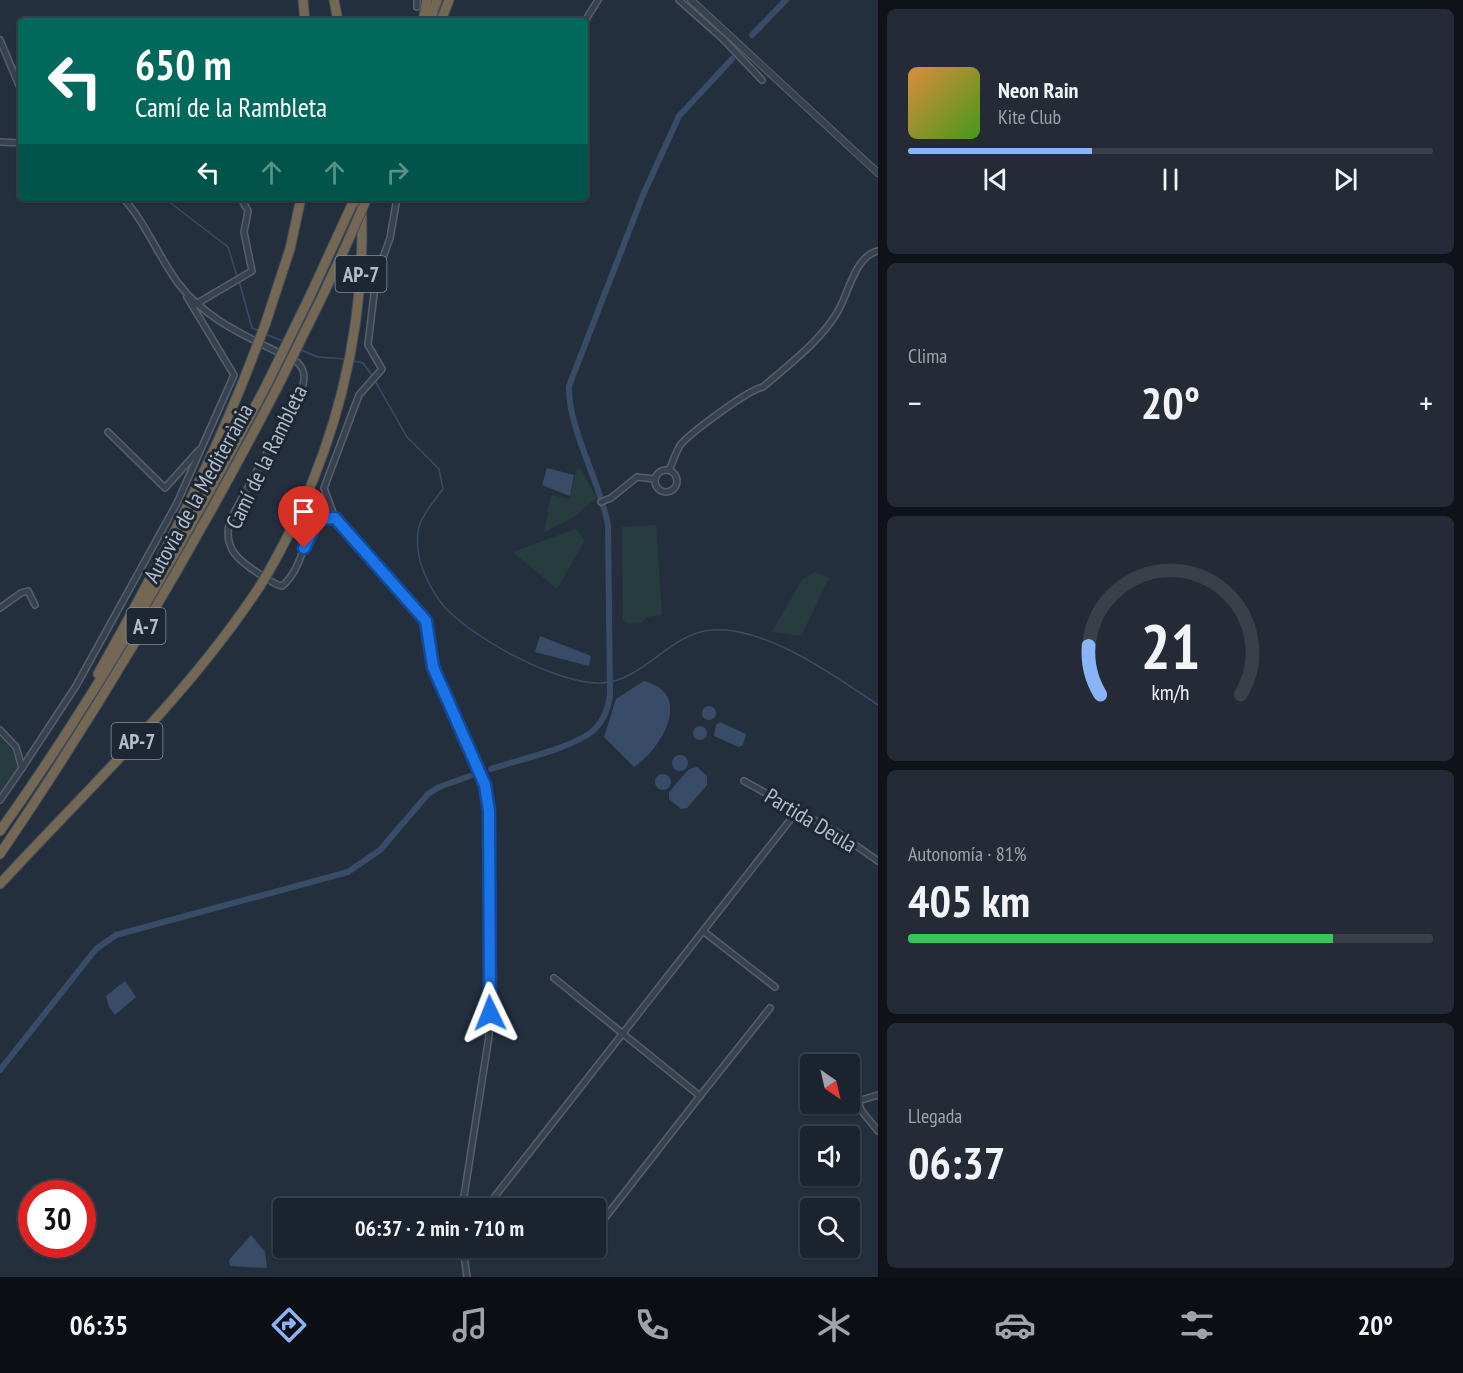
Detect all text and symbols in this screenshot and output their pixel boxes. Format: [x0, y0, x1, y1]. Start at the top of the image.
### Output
text: 650 m [135, 37, 232, 92]
icon: left [36, 42, 114, 120]
text: Neon Rain [998, 76, 1078, 104]
text: Camí de la Rambleta [135, 90, 327, 124]
text: Kite Club [998, 104, 1061, 130]
icon: left [192, 156, 225, 189]
icon: ahead [255, 156, 288, 189]
icon: ahead [318, 156, 351, 189]
icon: right [381, 156, 414, 189]
icon: previous [979, 163, 1012, 196]
icon: pause [1154, 163, 1187, 196]
icon: next [1329, 163, 1362, 196]
road number: AP-7 [336, 256, 386, 292]
text: Clima [908, 343, 947, 369]
text: 20° [1141, 373, 1200, 431]
street label: Camí de la Rambleta [219, 381, 313, 533]
text: − [908, 381, 922, 424]
text: + [1419, 381, 1433, 424]
street label: Autovia de la Mediterrània [137, 399, 259, 587]
pin [278, 486, 329, 548]
icon: arrive [287, 495, 320, 528]
text: 21 [1141, 606, 1200, 687]
road number: A-7 [126, 608, 166, 644]
text: km/h [1151, 679, 1190, 707]
road number: AP-7 [112, 723, 162, 759]
street label: Partida Deula [760, 782, 862, 858]
text: Autonomía · 81% [908, 841, 1026, 867]
text: 405 km [908, 871, 1030, 929]
position arrow [458, 981, 522, 1045]
north arrow [800, 1054, 860, 1114]
map controls [800, 1054, 860, 1258]
text: Llegada [908, 1103, 962, 1129]
button: sound [800, 1126, 860, 1186]
text: 06:37 [908, 1133, 1005, 1191]
speed limit sign: 30 [18, 1180, 96, 1258]
button: search [800, 1198, 860, 1258]
text: 06:37 · 2 min · 710 m [355, 1214, 524, 1242]
icon: directions [268, 1304, 310, 1346]
icon: music [449, 1304, 491, 1346]
icon: phone [631, 1304, 673, 1346]
icon: climate [813, 1304, 855, 1346]
icon: car [994, 1304, 1036, 1346]
icon: filters [1176, 1304, 1218, 1346]
text: 06:35 [70, 1308, 128, 1342]
text: 20° [1357, 1308, 1393, 1342]

